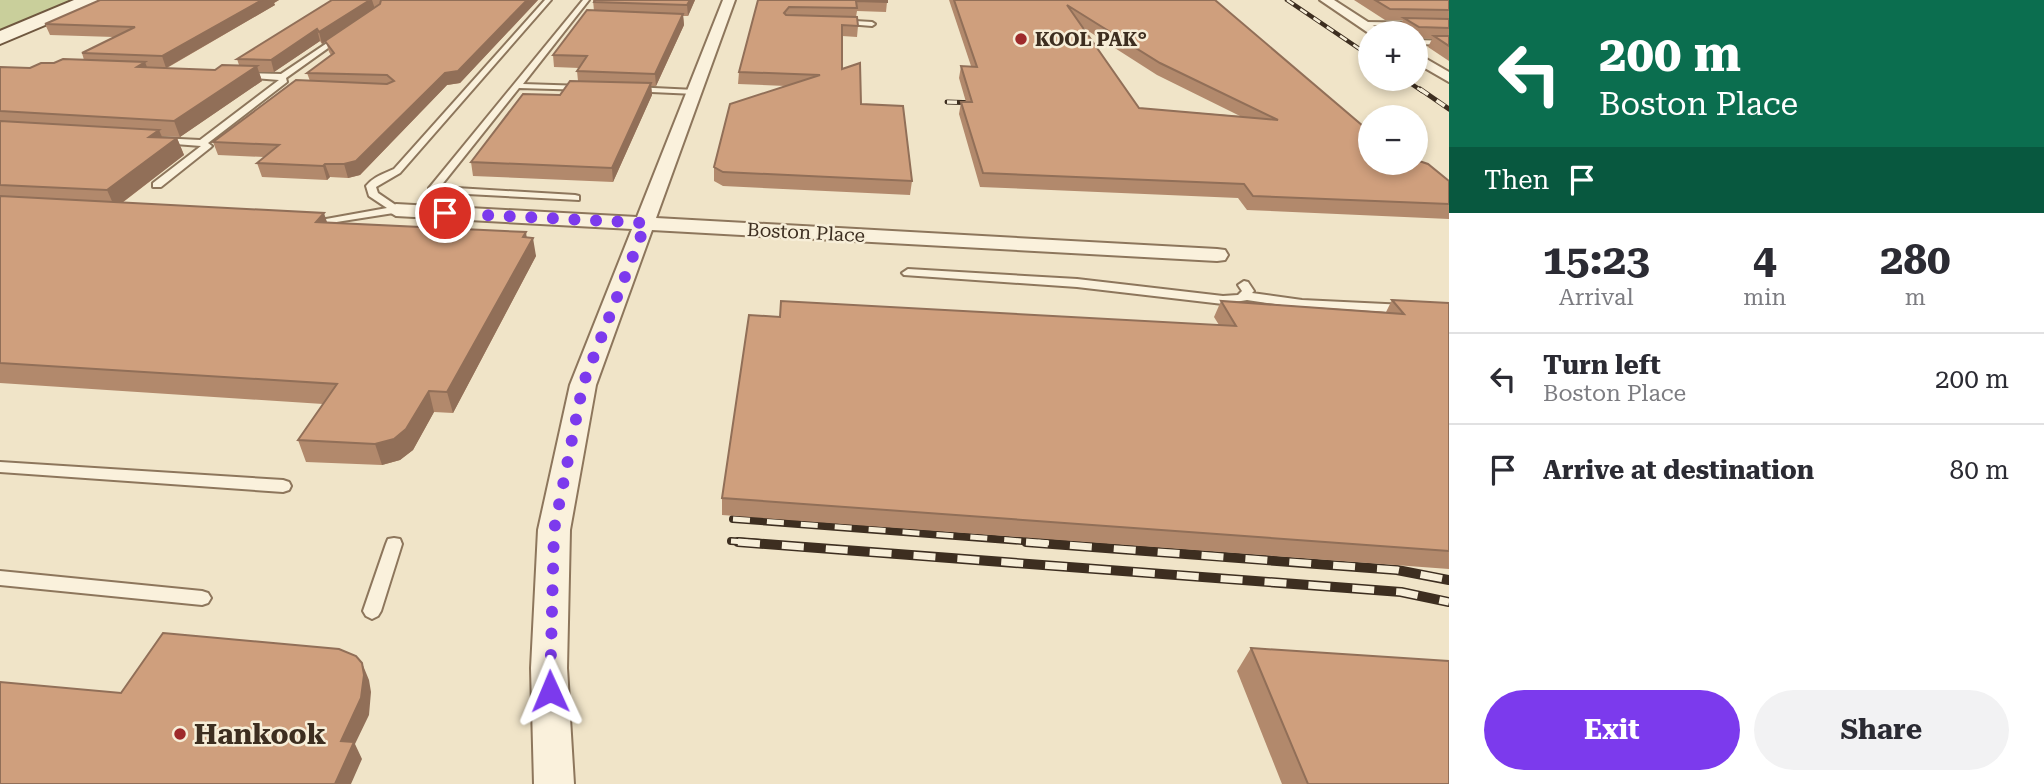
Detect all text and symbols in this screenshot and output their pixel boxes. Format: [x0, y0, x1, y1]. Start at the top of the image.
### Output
map controls [1358, 21, 1428, 175]
button: + [1358, 21, 1428, 91]
text: 200 m [1599, 26, 1741, 83]
place label: KOOL PAK° [1035, 28, 1147, 51]
icon: left [1484, 28, 1575, 119]
marker: KOOL PAK° [1013, 31, 1029, 47]
text: Boston Place [1599, 85, 1798, 123]
button: − [1358, 105, 1428, 175]
icon: arrive [1563, 161, 1601, 199]
text: Then [1484, 165, 1549, 195]
pin [415, 183, 475, 243]
icon: arrive [426, 194, 464, 232]
street label: Boston Place [746, 218, 866, 247]
text: 15:23 [1543, 235, 1650, 284]
text: 4 [1753, 235, 1777, 284]
text: 280 [1880, 235, 1950, 284]
text: Arrival [1559, 284, 1633, 311]
text: min [1743, 284, 1786, 311]
text: m [1905, 284, 1926, 311]
text: Turn left [1543, 350, 1661, 380]
icon: left [1484, 360, 1522, 398]
text: 200 m [1935, 364, 2009, 394]
text: Boston Place [1543, 380, 1686, 407]
icon: arrive [1484, 451, 1522, 489]
text: Arrive at destination [1543, 455, 1814, 485]
text: 80 m [1950, 455, 2009, 485]
position arrow [513, 654, 587, 728]
button: Exit [1484, 690, 1740, 770]
button: Share [1754, 690, 2009, 770]
place label: Hankook [194, 718, 326, 751]
marker: Hankook [172, 726, 188, 742]

